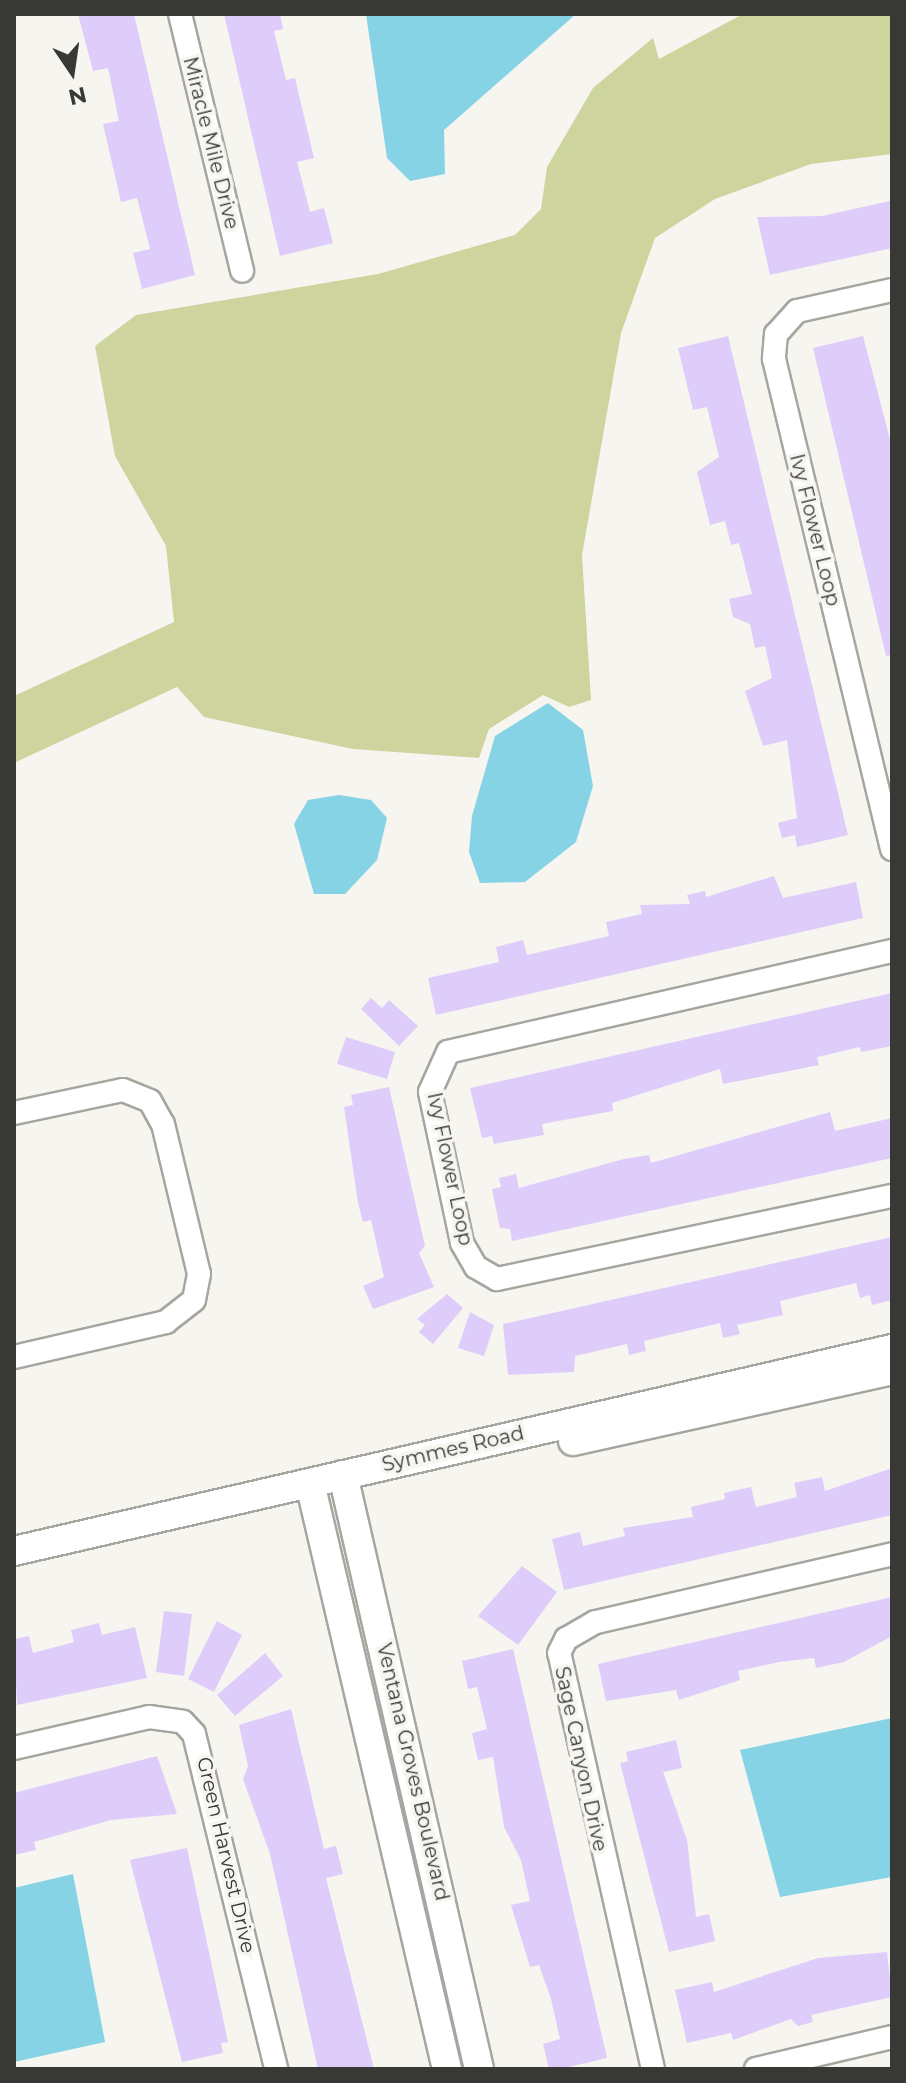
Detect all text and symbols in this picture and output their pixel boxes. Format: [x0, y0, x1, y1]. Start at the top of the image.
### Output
north arrow [32, 32, 112, 112]
street label: Miracle Mile Drive [178, 54, 244, 232]
text: N [66, 81, 89, 111]
street label: Ivy Flower Loop [784, 451, 846, 609]
street label: Ivy Flower Loop [422, 1090, 478, 1248]
street label: Symmes Road [380, 1421, 526, 1477]
street label: Ventana Groves Boulevard [372, 1641, 454, 1903]
street label: Sage Canyon Drive [550, 1664, 612, 1854]
street label: Green Harvest Drive [192, 1755, 260, 1955]

